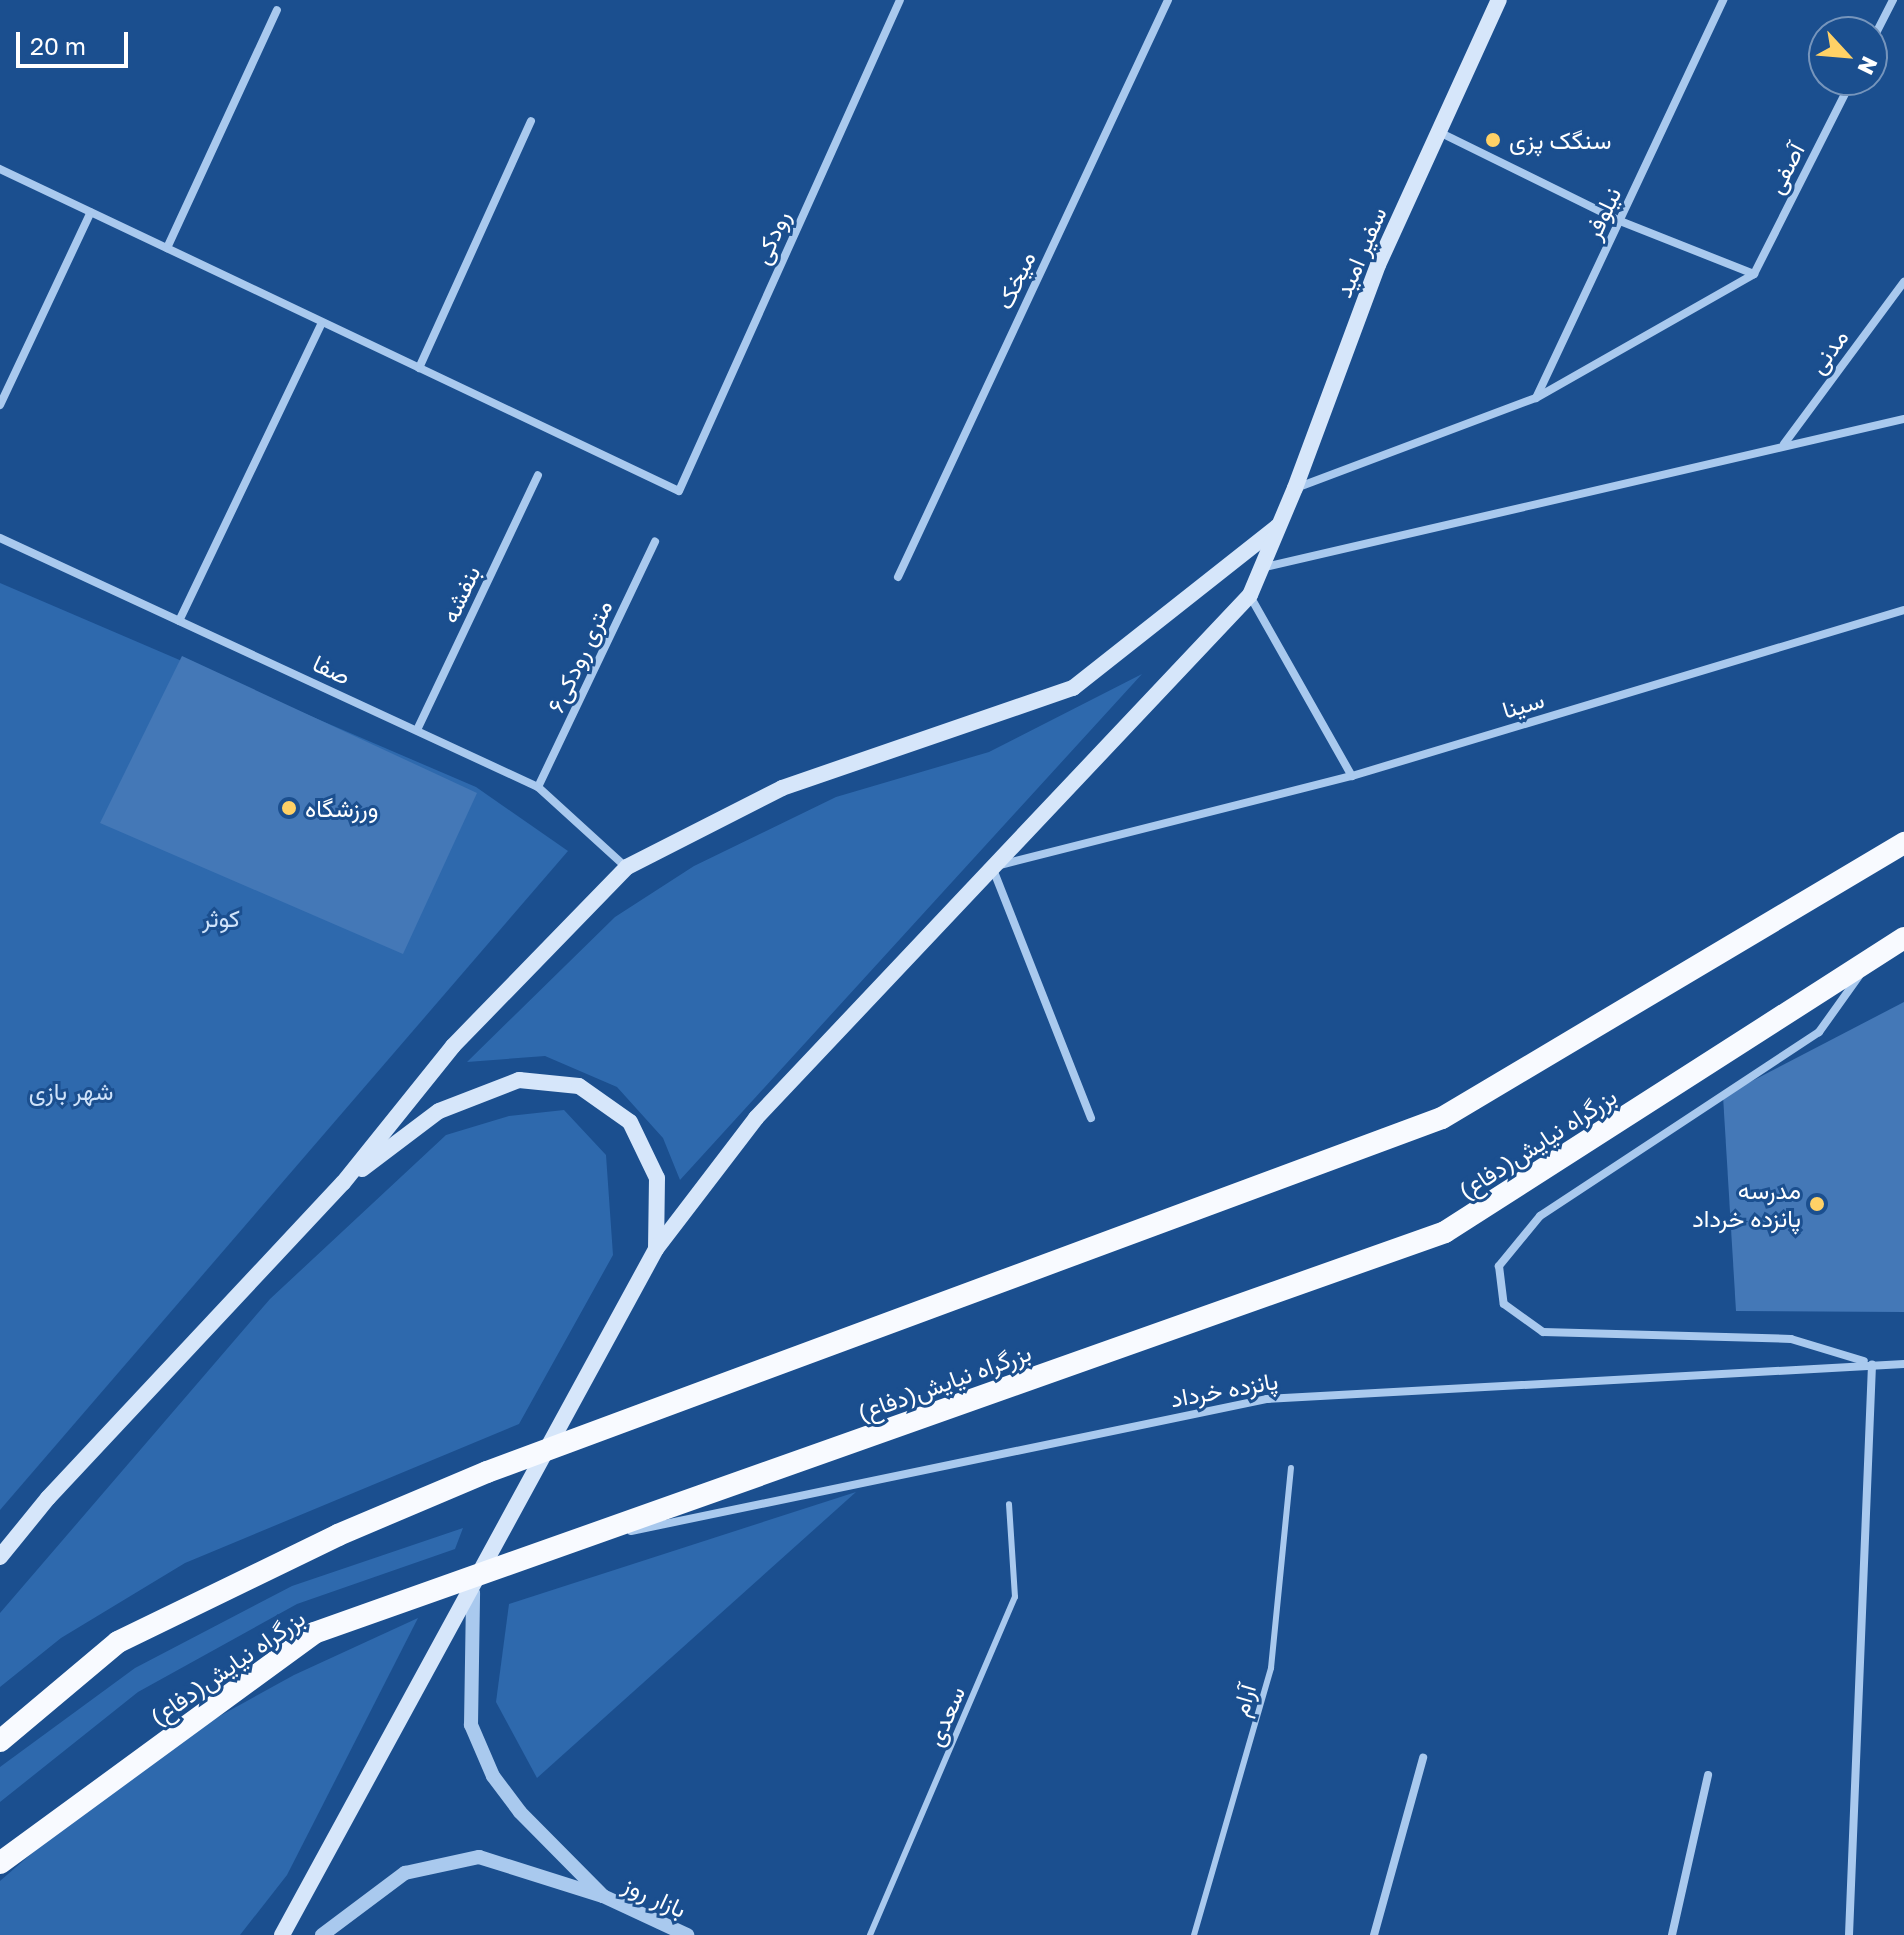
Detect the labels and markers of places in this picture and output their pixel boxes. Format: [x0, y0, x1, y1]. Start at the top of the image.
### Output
place label: سنگک پزی [1509, 126, 1611, 154]
marker: سنگک پزی [1484, 131, 1502, 149]
place label: ورزشگاه [305, 794, 378, 822]
marker: ورزشگاه [280, 799, 298, 817]
place label: مدرسه پانزده خرداد [1692, 1176, 1801, 1232]
marker: مدرسه پانزده خرداد [1808, 1195, 1826, 1213]

